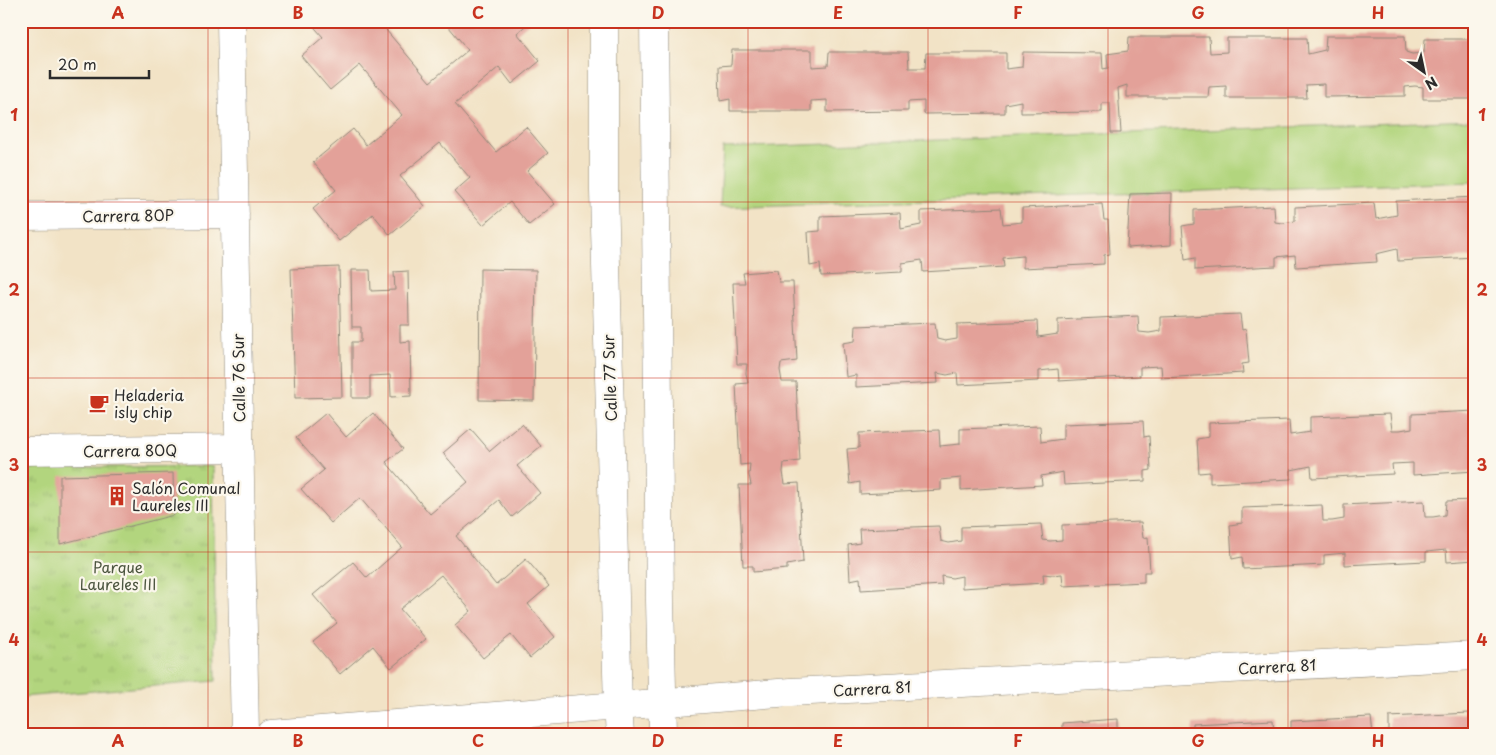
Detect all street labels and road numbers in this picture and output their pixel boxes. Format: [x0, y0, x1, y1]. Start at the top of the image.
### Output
street label: Carrera 80P [82, 203, 174, 227]
street label: Calle 76 Sur [226, 334, 250, 422]
street label: Calle 77 Sur [596, 334, 622, 422]
street label: Carrera 80Q [83, 438, 177, 462]
street label: Carrera 81 [1237, 652, 1317, 680]
street label: Carrera 81 [832, 674, 912, 702]

